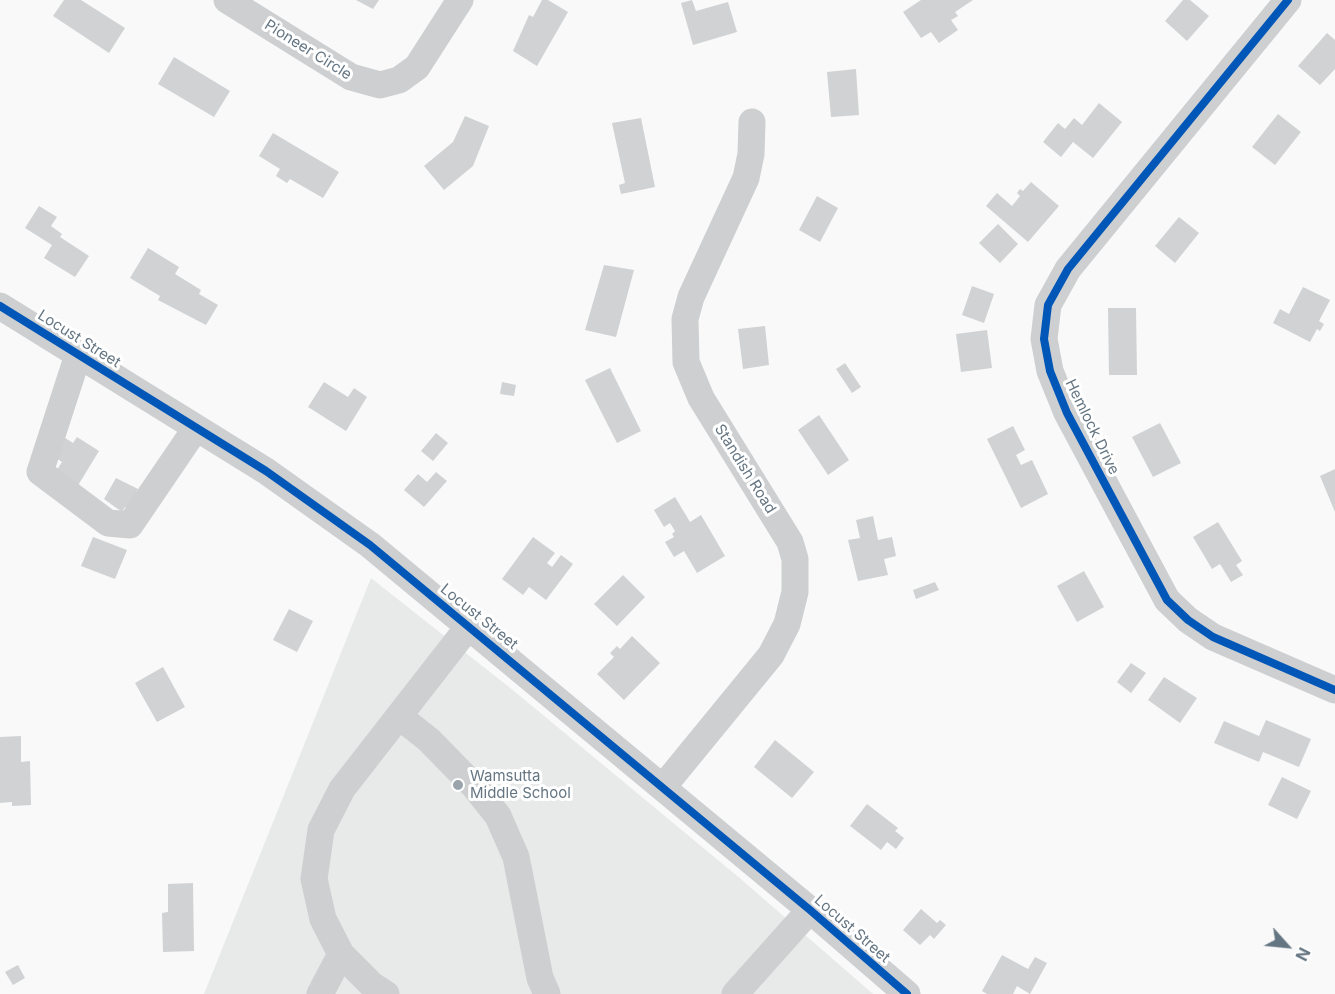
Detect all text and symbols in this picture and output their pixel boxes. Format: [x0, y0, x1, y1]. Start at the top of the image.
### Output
street label: Pioneer Circle [261, 16, 355, 84]
street label: Locust Street [34, 306, 124, 372]
street label: Hemlock Drive [1061, 376, 1123, 478]
street label: Standish Road [710, 421, 780, 517]
street label: Locust Street [437, 580, 521, 654]
place label: Wamsutta Middle School [470, 767, 571, 802]
marker: Wamsutta Middle School [451, 778, 465, 792]
street label: Locust Street [811, 891, 893, 967]
north arrow [1257, 916, 1317, 976]
text: N [1291, 944, 1315, 964]

